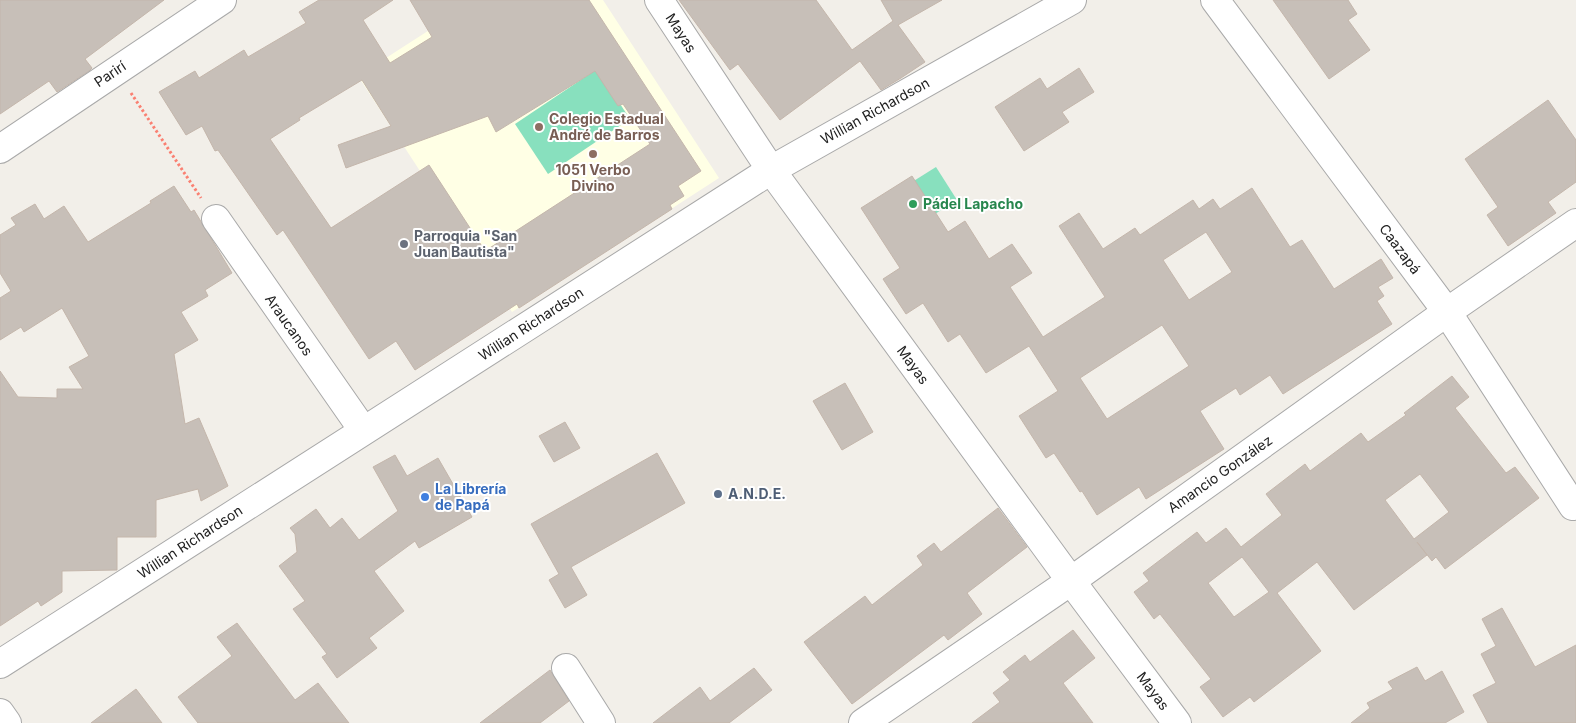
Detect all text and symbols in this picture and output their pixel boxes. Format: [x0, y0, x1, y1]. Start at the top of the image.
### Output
street label: Mayas [662, 10, 700, 56]
street label: Parirí [91, 57, 129, 90]
street label: Willian Richardson [817, 74, 932, 147]
place label: Colegio Estadual André de Barros [549, 110, 664, 143]
marker: Colegio Estadual André de Barros [533, 121, 545, 133]
marker: 1051 Verbo Divino [587, 148, 599, 160]
place label: 1051 Verbo Divino [555, 161, 631, 194]
place label: Pádel Lapacho [923, 195, 1023, 212]
marker: Pádel Lapacho [907, 198, 919, 210]
street label: Caazapá [1376, 220, 1425, 277]
place label: Parroquia "San Juan Bautista" [414, 227, 517, 260]
marker: Parroquia "San Juan Bautista" [398, 238, 410, 250]
street label: Willian Richardson [475, 283, 586, 364]
street label: Araucanos [262, 291, 317, 359]
street label: Mayas [894, 342, 933, 387]
street label: Amancio González [1164, 431, 1275, 516]
place label: La Librería de Papá [435, 480, 506, 513]
place label: A.N.D.E. [728, 485, 786, 502]
marker: A.N.D.E. [712, 488, 724, 500]
marker: La Librería de Papá [419, 491, 431, 503]
street label: Willian Richardson [134, 501, 245, 582]
street label: Mayas [1134, 668, 1173, 713]

